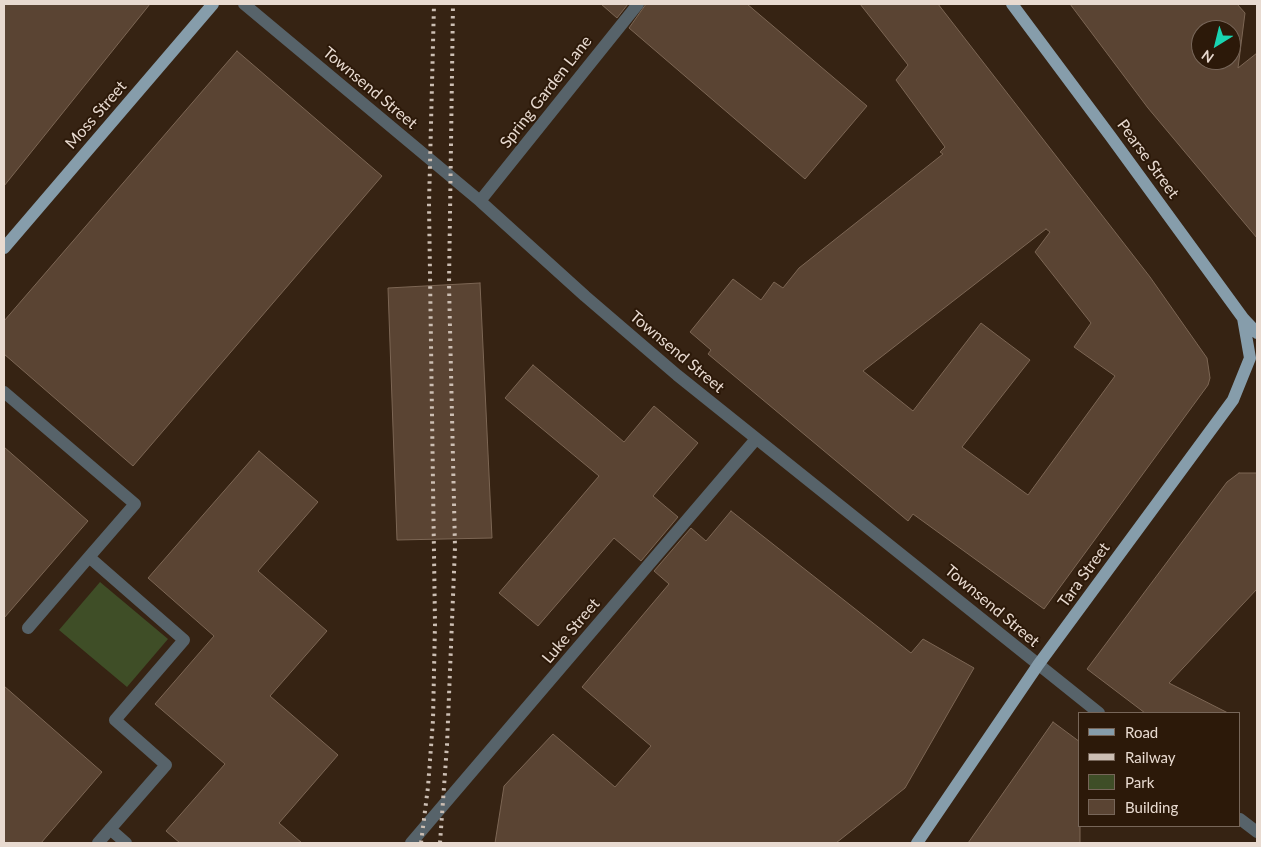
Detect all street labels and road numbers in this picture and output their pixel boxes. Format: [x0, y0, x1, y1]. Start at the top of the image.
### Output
street label: Spring Garden Lane [496, 32, 596, 152]
street label: Townsend Street [319, 43, 421, 133]
street label: Moss Street [61, 77, 131, 153]
street label: Pearse Street [1113, 116, 1183, 202]
street label: Townsend Street [626, 307, 728, 397]
street label: Tara Street [1054, 539, 1114, 611]
street label: Townsend Street [941, 561, 1043, 651]
street label: Luke Street [538, 595, 604, 667]

